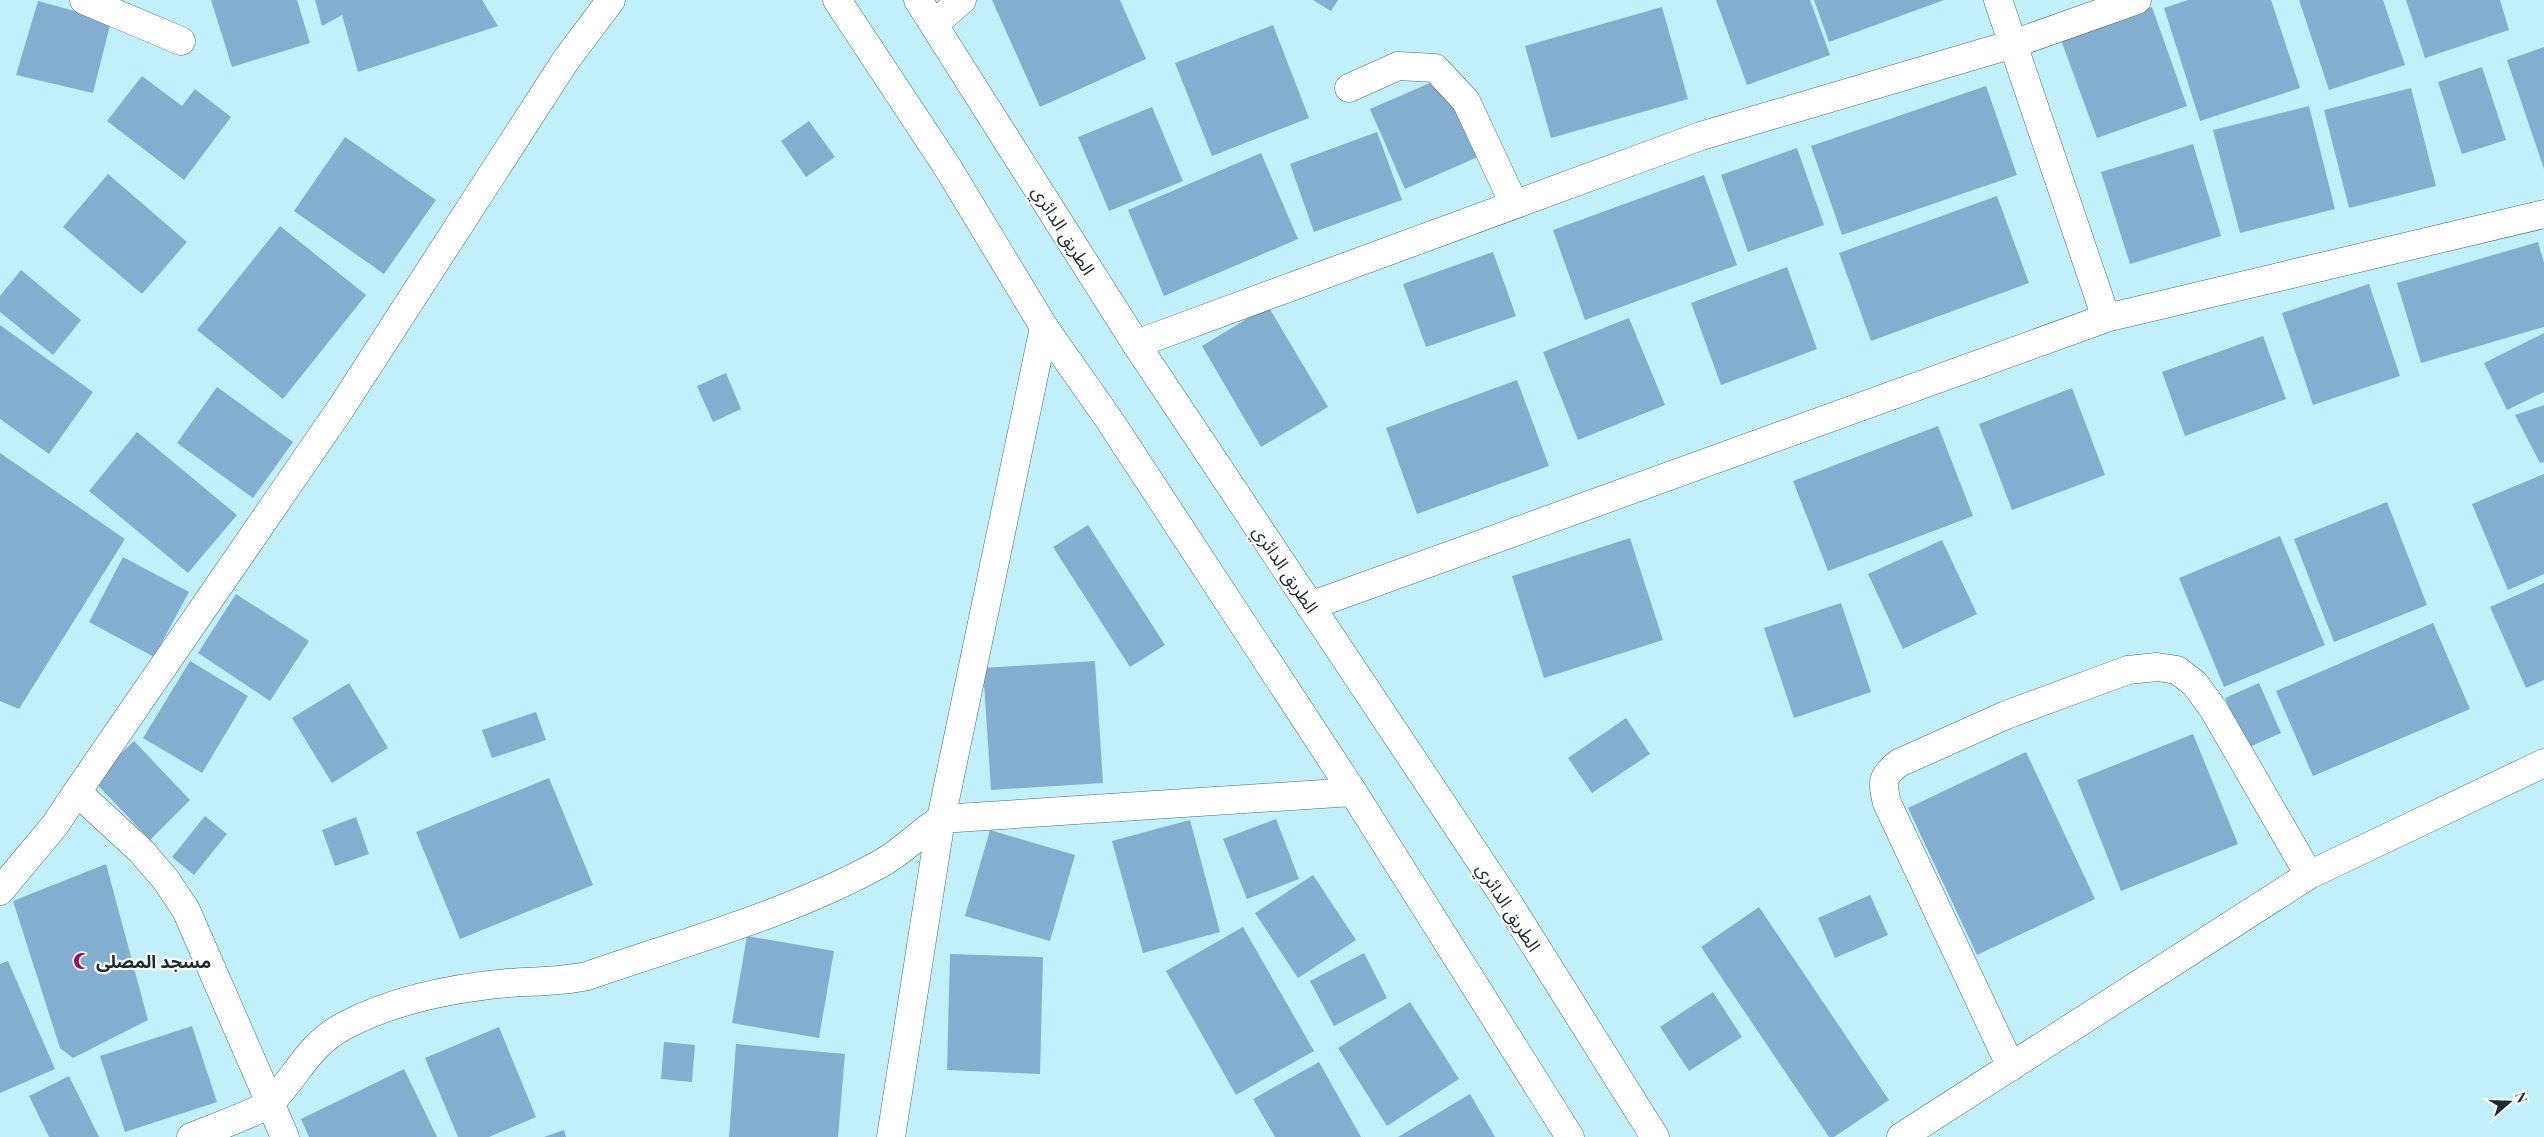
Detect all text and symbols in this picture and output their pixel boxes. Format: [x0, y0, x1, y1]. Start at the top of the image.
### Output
street label: الطريق الدائري [1025, 181, 1101, 280]
street label: الطريق الدائري [1246, 520, 1324, 619]
street label: الطريق الدائري [1470, 858, 1547, 957]
place label: مسجد المصلى [96, 949, 211, 973]
mosque icon: مسجد المصلى [72, 951, 92, 971]
north arrow [2484, 1077, 2534, 1127]
text: N [2511, 1089, 2532, 1105]

